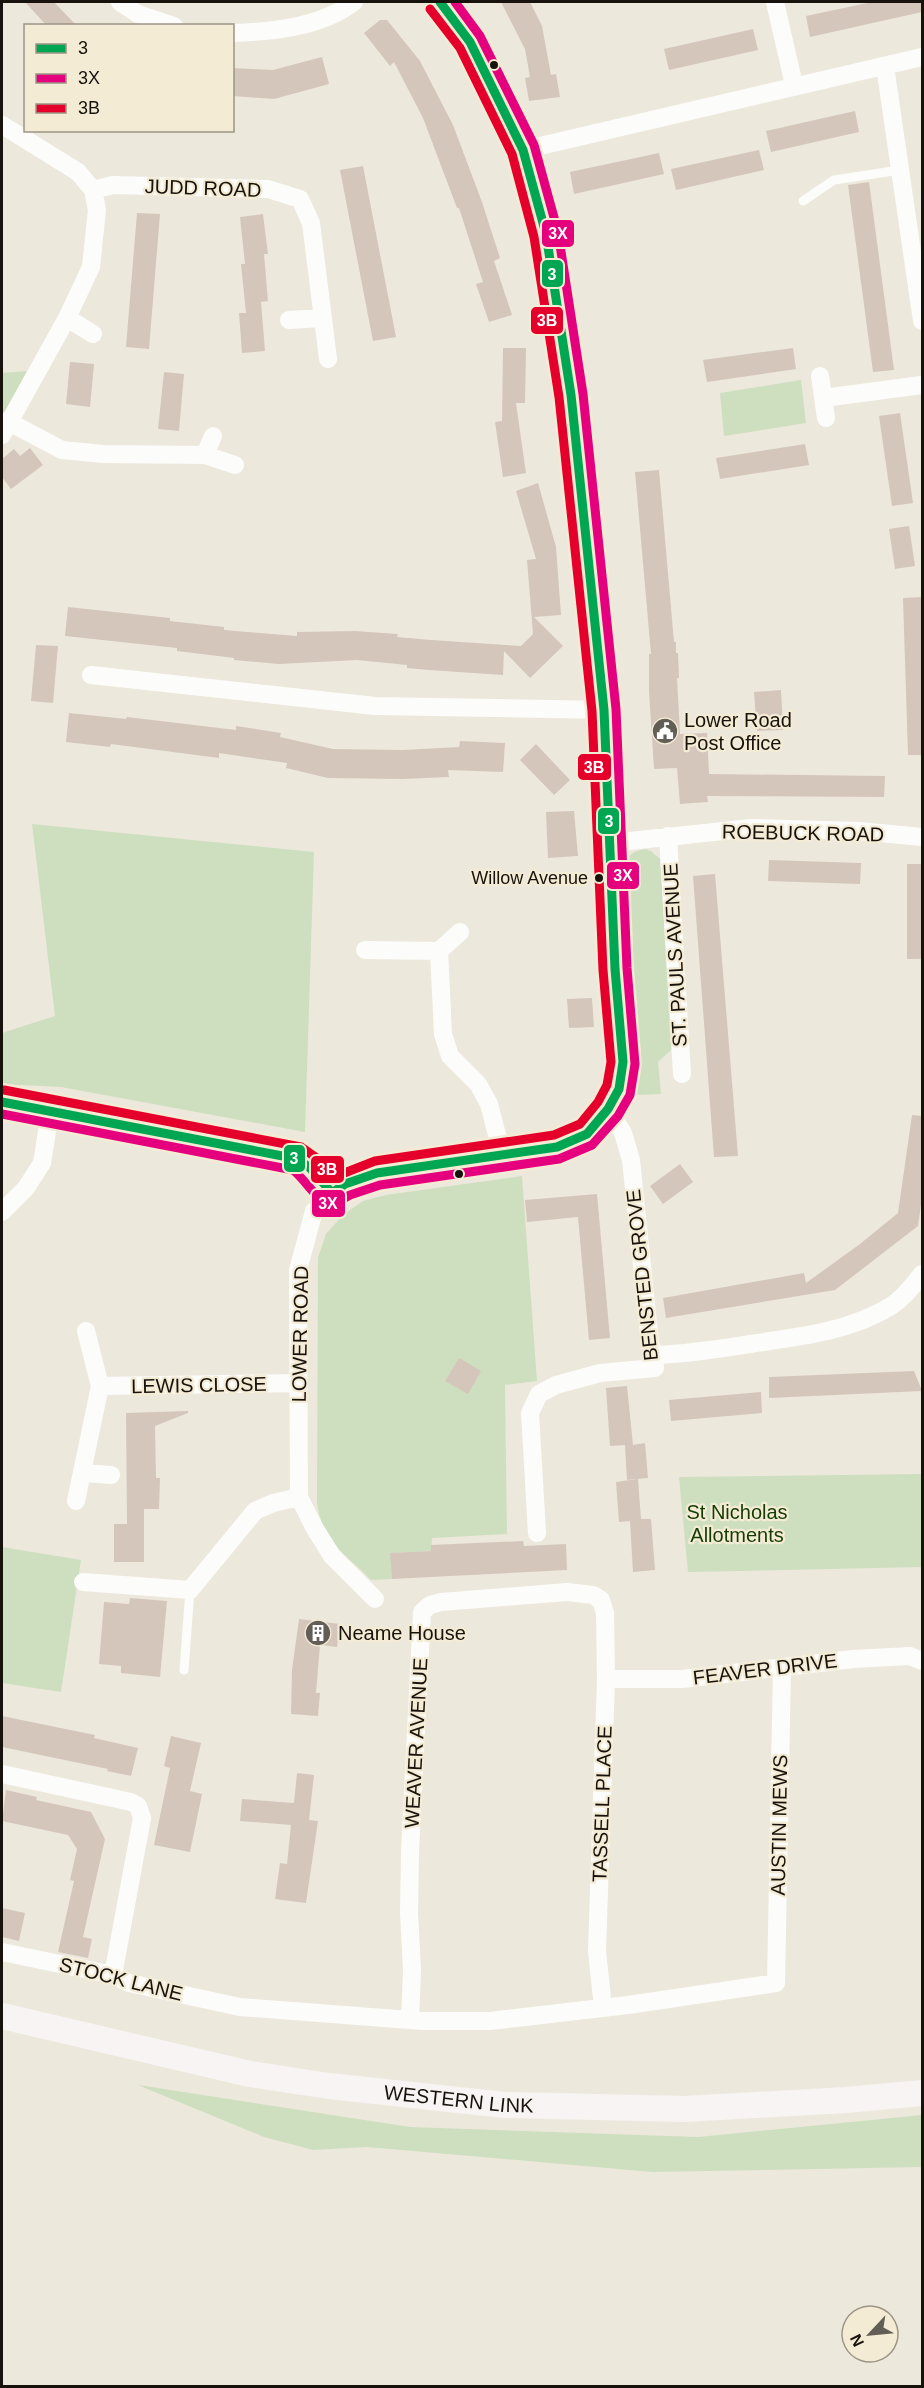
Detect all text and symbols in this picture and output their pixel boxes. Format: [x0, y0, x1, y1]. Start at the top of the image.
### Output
legend [24, 24, 234, 132]
text: 3 [78, 38, 88, 58]
unlabelled marker [488, 59, 500, 71]
text: 3X [78, 68, 100, 88]
text: 3B [78, 98, 100, 118]
street label: JUDD ROAD [144, 175, 262, 201]
line badge: 3X [541, 219, 575, 248]
text: 3X [548, 225, 568, 242]
line badge: 3 [541, 259, 564, 288]
text: 3 [548, 266, 557, 283]
line badge: 3B [530, 306, 564, 335]
text: 3B [537, 312, 557, 329]
place label: Lower Road Post Office [684, 709, 792, 754]
public building icon: Lower Road Post Office [650, 716, 680, 746]
line badge: 3B [577, 753, 612, 781]
text: 3B [584, 759, 604, 776]
line badge: 3 [597, 807, 620, 835]
text: 3 [605, 813, 614, 830]
street label: ROEBUCK ROAD [722, 821, 884, 845]
line badge: 3X [606, 861, 640, 890]
street label: ST. PAULS AVENUE [659, 863, 691, 1047]
text: 3X [613, 867, 633, 884]
place label: Willow Avenue [471, 868, 588, 888]
marker: Willow Avenue [593, 872, 605, 884]
line badge: 3 [283, 1144, 306, 1173]
text: 3 [290, 1150, 299, 1167]
line badge: 3B [310, 1155, 345, 1184]
text: 3B [317, 1161, 337, 1178]
unlabelled marker [453, 1168, 465, 1180]
street label: BENSTED GROVE [622, 1188, 662, 1362]
line badge: 3X [311, 1189, 346, 1218]
text: 3X [318, 1195, 338, 1212]
street label: LOWER ROAD [288, 1265, 312, 1403]
street label: LEWIS CLOSE [131, 1373, 267, 1397]
park label: St Nicholas Allotments [686, 1501, 788, 1546]
building icon: Neame House [303, 1618, 333, 1648]
place label: Neame House [338, 1622, 466, 1644]
street label: FEAVER DRIVE [692, 1649, 838, 1689]
street label: WEAVER AVENUE [401, 1657, 431, 1829]
street label: TASSELL PLACE [588, 1725, 616, 1883]
street label: AUSTIN MEWS [767, 1754, 791, 1896]
street label: STOCK LANE [57, 1953, 185, 2005]
street label: WESTERN LINK [383, 2081, 534, 2117]
north arrow [840, 2304, 900, 2364]
text: N [847, 2331, 867, 2349]

